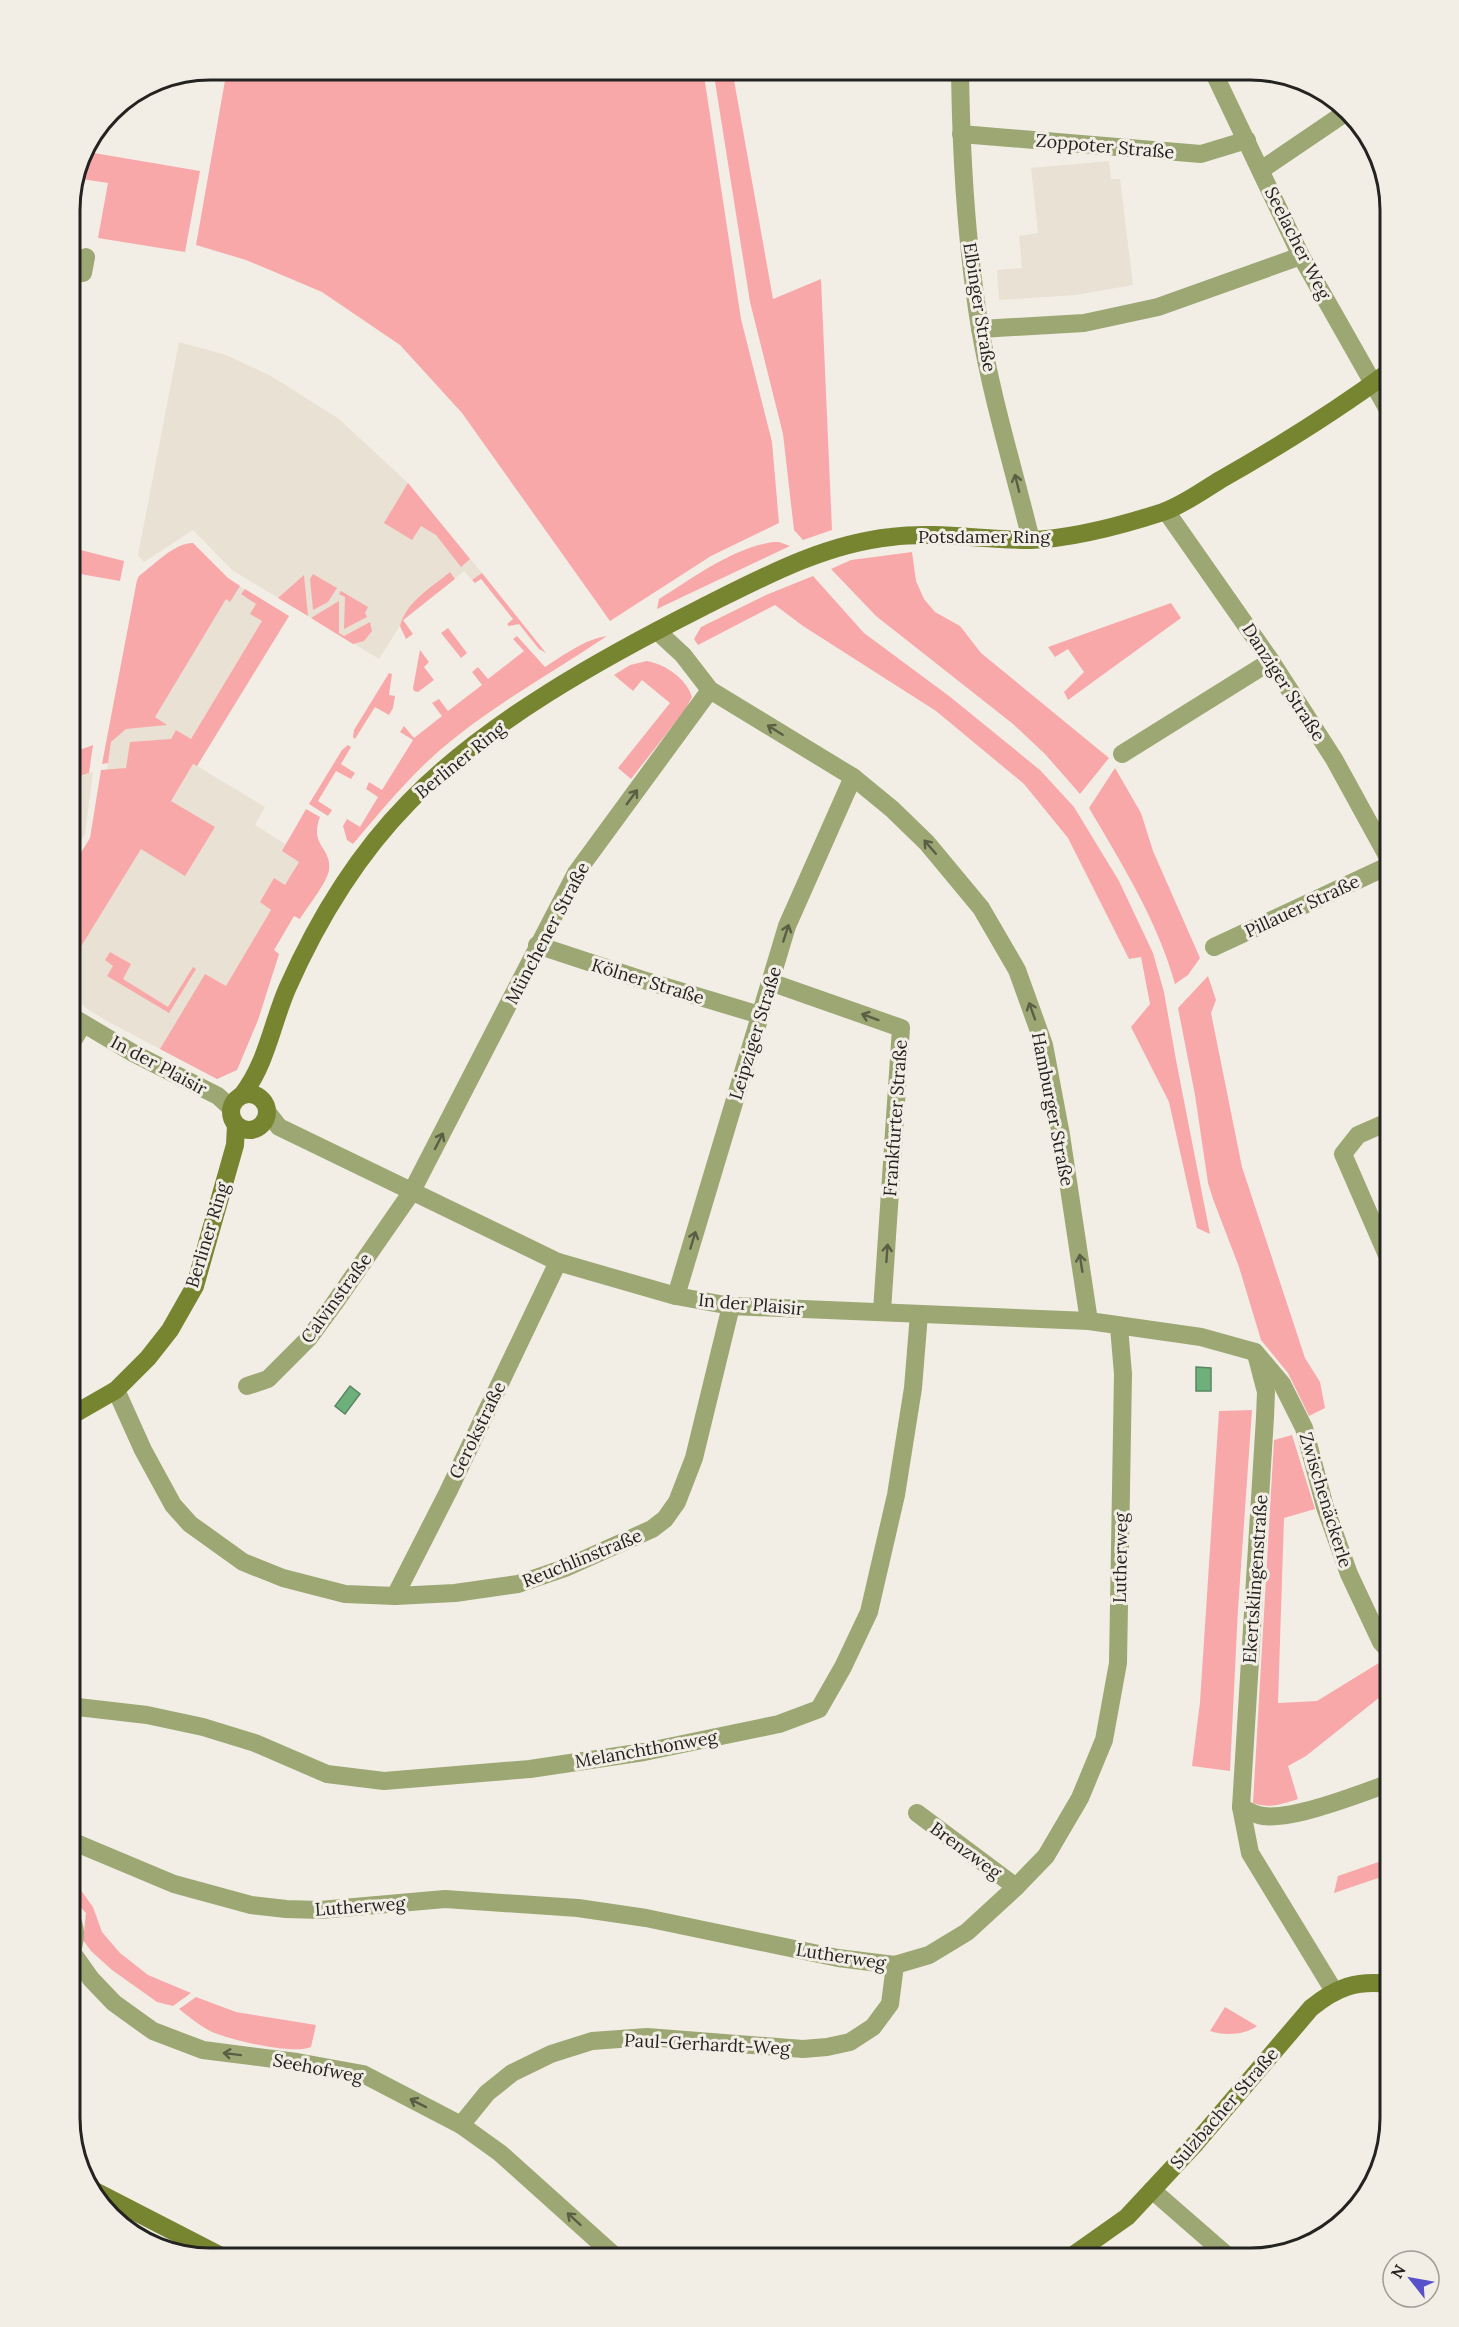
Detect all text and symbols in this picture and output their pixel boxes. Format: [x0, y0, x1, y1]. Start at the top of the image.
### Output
street label: Zoppoter Straße [1035, 128, 1175, 164]
street label: Seelacher Weg [1260, 183, 1337, 304]
street label: Elbinger Straße [958, 241, 1002, 374]
one-way arrow [1011, 474, 1023, 493]
street label: Potsdamer Ring [918, 525, 1051, 548]
street label: Danziger Straße [1237, 619, 1331, 745]
street label: Berliner Ring [410, 716, 510, 803]
one-way arrow [767, 723, 784, 735]
one-way arrow [625, 790, 638, 806]
one-way arrow [923, 839, 937, 854]
street label: Münchener Straße [500, 858, 594, 1008]
street label: Pillauer Straße [1241, 869, 1363, 943]
one-way arrow [781, 924, 792, 943]
street label: Kölner Straße [589, 953, 707, 1009]
street label: Leipziger Straße [724, 963, 786, 1103]
one-way arrow [1025, 1002, 1036, 1021]
one-way arrow [861, 1010, 880, 1021]
street label: In der Plaisir [107, 1030, 211, 1100]
street label: Hamburger Straße [1027, 1030, 1079, 1188]
street label: Frankfurter Straße [878, 1039, 912, 1197]
one-way arrow [433, 1133, 445, 1150]
street label: Berliner Ring [180, 1178, 234, 1291]
one-way arrow [688, 1231, 699, 1250]
one-way arrow [882, 1243, 893, 1263]
street label: Calvinstraße [296, 1248, 377, 1348]
one-way arrow [1075, 1254, 1086, 1274]
street label: In der Plaisir [697, 1288, 805, 1320]
street label: Gerokstraße [444, 1377, 511, 1482]
street label: Zwischenäckerle [1294, 1430, 1358, 1571]
street label: Ekertsklingenstraße [1238, 1494, 1272, 1664]
street label: Lutherweg [1108, 1512, 1132, 1603]
street label: Reuchlinstraße [519, 1523, 645, 1592]
street label: Melanchthonweg [573, 1725, 720, 1773]
street label: Brenzweg [926, 1816, 1007, 1884]
street label: Lutherweg [314, 1891, 407, 1921]
street label: Lutherweg [795, 1938, 889, 1975]
street label: Paul-Gerhardt-Weg [623, 2028, 792, 2060]
street label: Sulzbacher Straße [1165, 2042, 1283, 2173]
one-way arrow [222, 2048, 242, 2059]
street label: Seehofweg [271, 2048, 366, 2088]
one-way arrow [410, 2097, 428, 2108]
one-way arrow [567, 2212, 582, 2226]
north arrow [1381, 2249, 1441, 2309]
text: N [1386, 2261, 1410, 2282]

